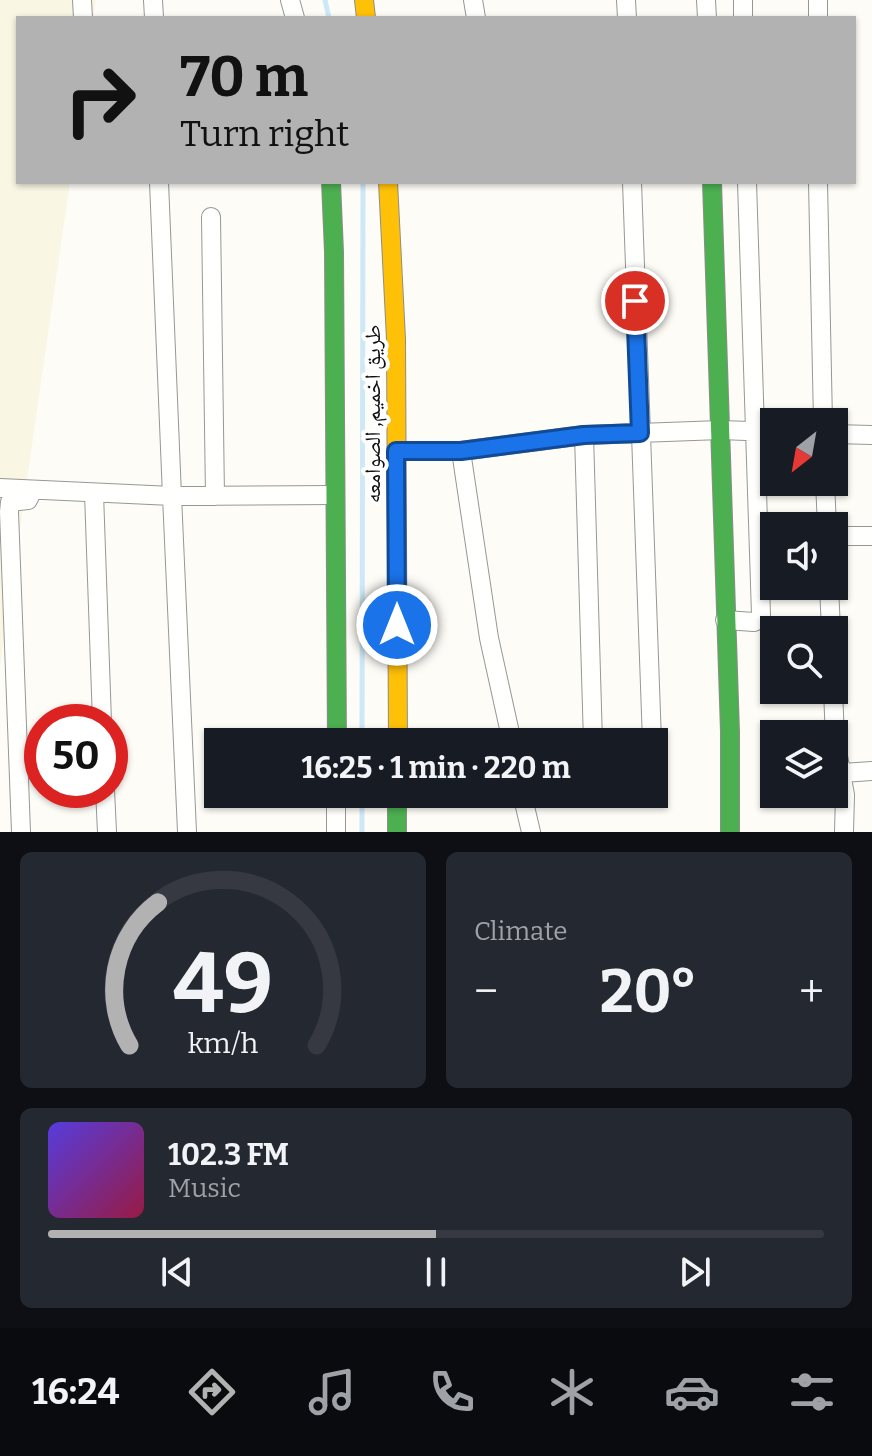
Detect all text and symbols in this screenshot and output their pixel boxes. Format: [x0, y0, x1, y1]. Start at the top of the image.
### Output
text: 70 m [180, 44, 308, 111]
icon: right [48, 48, 152, 152]
text: Turn right [180, 112, 349, 156]
pin [601, 267, 669, 335]
icon: arrive [613, 279, 657, 323]
street label: طريق اخميم, الصوامعه [359, 325, 387, 503]
north arrow [760, 408, 848, 496]
map controls [760, 408, 848, 808]
button: sound [760, 512, 848, 600]
position arrow [355, 583, 439, 667]
button: search [760, 616, 848, 704]
speed limit sign: 50 [24, 704, 128, 808]
button: layers [760, 720, 848, 808]
text: 16:25 · 1 min · 220 m [301, 750, 571, 786]
text: Climate [474, 916, 568, 947]
text: 49 [173, 934, 273, 1034]
text: 20° [600, 956, 697, 1028]
text: − [474, 965, 498, 1018]
text: + [799, 965, 824, 1018]
text: km/h [188, 1026, 259, 1061]
text: 102.3 FM [168, 1137, 289, 1173]
text: Music [168, 1173, 241, 1204]
icon: previous [155, 1250, 199, 1294]
icon: pause [414, 1250, 458, 1294]
icon: next [673, 1250, 717, 1294]
icon: directions [184, 1364, 240, 1420]
icon: music [304, 1364, 360, 1420]
icon: phone [424, 1364, 480, 1420]
icon: climate [544, 1364, 600, 1420]
icon: car [664, 1364, 720, 1420]
icon: filters [784, 1364, 840, 1420]
text: 16:24 [32, 1370, 119, 1414]

